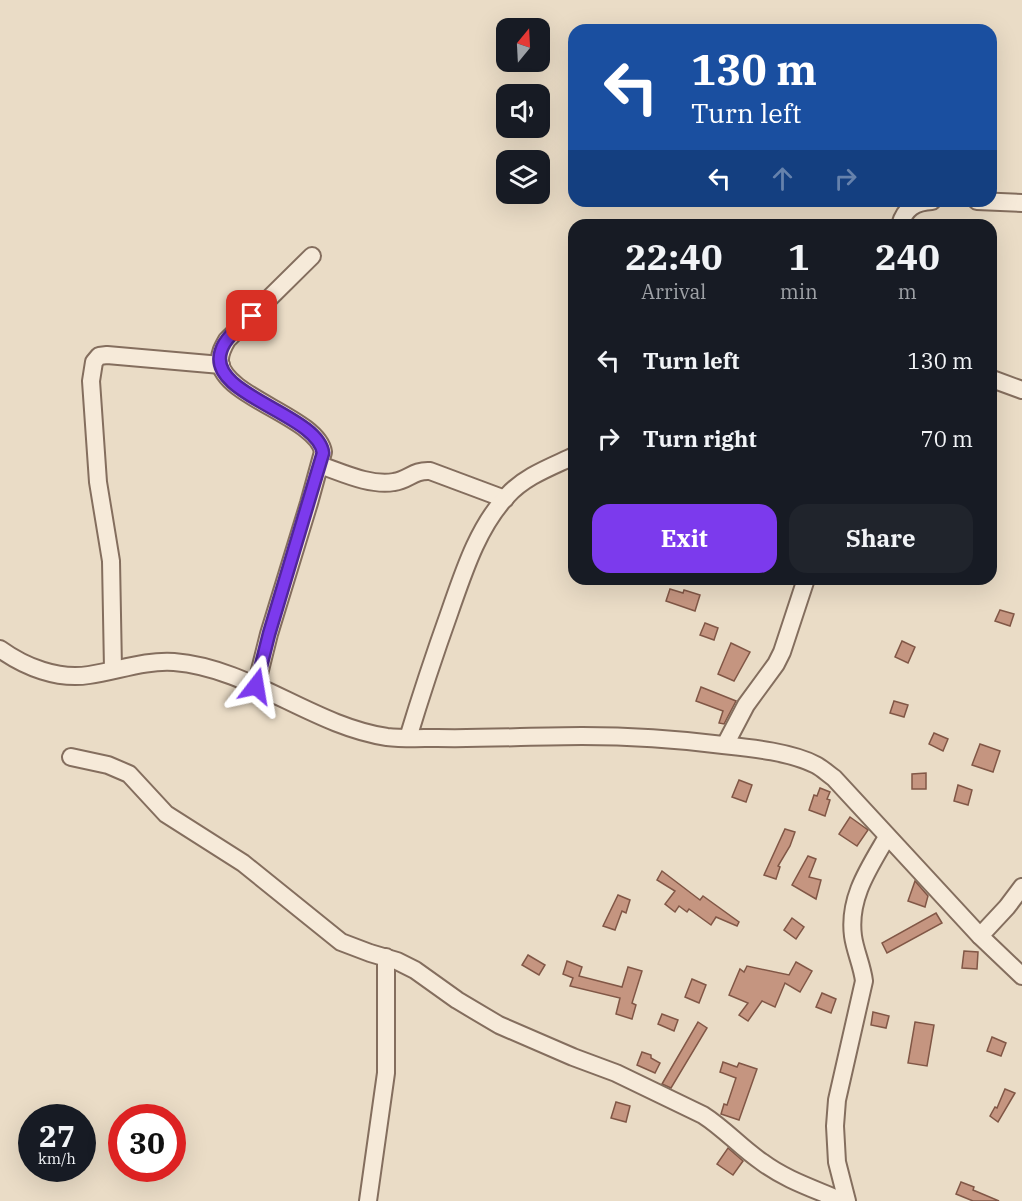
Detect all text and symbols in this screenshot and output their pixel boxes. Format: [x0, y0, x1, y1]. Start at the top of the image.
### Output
north arrow [496, 18, 550, 72]
map controls [496, 18, 550, 204]
text: 130 m [691, 42, 817, 97]
icon: left [592, 48, 670, 126]
button: sound [496, 84, 550, 138]
text: Turn left [691, 95, 802, 130]
button: layers [496, 150, 550, 204]
icon: left [703, 162, 736, 195]
icon: ahead [766, 162, 799, 195]
icon: right [829, 162, 862, 195]
text: 22:40 [625, 233, 722, 280]
text: 1 [788, 233, 810, 280]
text: 240 [875, 233, 940, 280]
text: Arrival [641, 278, 706, 305]
text: min [780, 278, 818, 305]
text: m [898, 278, 917, 305]
pin [226, 290, 277, 341]
icon: arrive [235, 299, 268, 332]
icon: left [592, 344, 625, 377]
text: Turn left [643, 346, 739, 375]
text: 130 m [907, 346, 973, 375]
icon: right [592, 422, 625, 455]
text: Turn right [643, 424, 757, 453]
text: 70 m [921, 424, 973, 453]
button: Exit [592, 504, 777, 573]
button: Share [789, 504, 973, 573]
position arrow [224, 654, 288, 718]
speed limit sign: 30 [108, 1104, 186, 1182]
text: 27 [39, 1116, 75, 1155]
text: km/h [38, 1149, 76, 1168]

